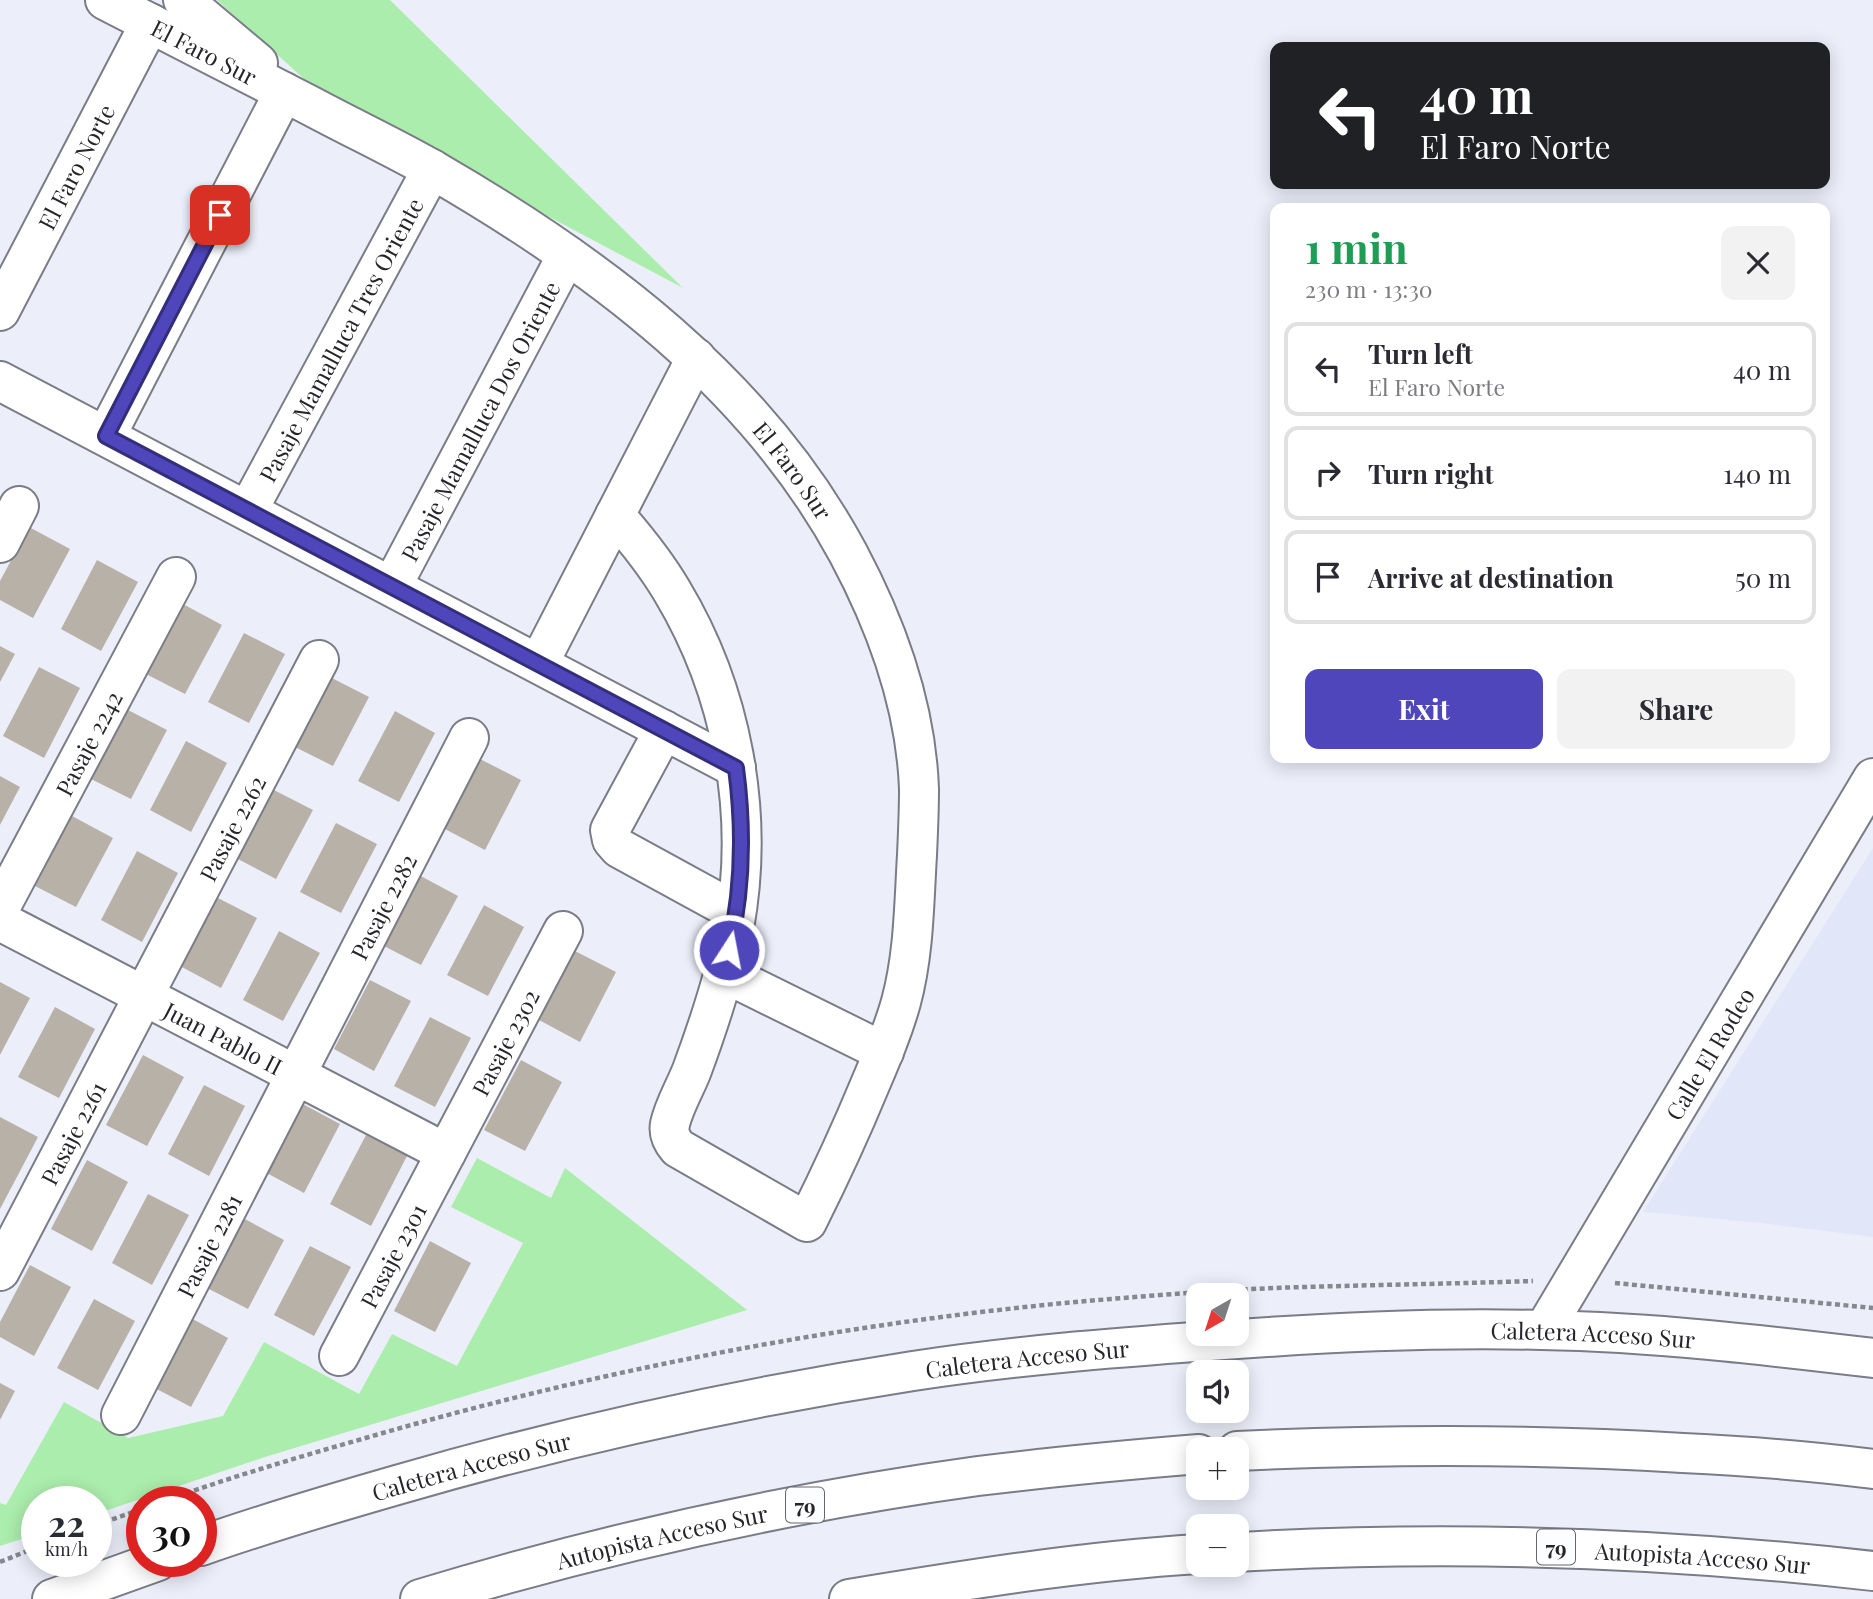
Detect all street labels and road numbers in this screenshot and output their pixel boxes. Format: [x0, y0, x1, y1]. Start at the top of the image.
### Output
street label: El Faro Sur [147, 11, 263, 91]
street label: El Faro Norte [30, 98, 121, 234]
street label: Pasaje Mamalluca Tres Oriente [251, 192, 429, 487]
street label: Pasaje Mamalluca Dos Oriente [393, 275, 566, 566]
street label: El Faro Sur [747, 414, 840, 525]
street label: Pasaje 2242 [47, 685, 128, 801]
street label: Pasaje 2262 [191, 770, 272, 886]
street label: Pasaje 2282 [342, 848, 423, 965]
street label: Calle El Rodeo [1657, 981, 1760, 1125]
street label: Pasaje 2302 [464, 983, 545, 1101]
street label: Juan Pablo II [158, 993, 288, 1081]
street label: Pasaje 2261 [32, 1075, 112, 1190]
street label: Pasaje 2281 [169, 1188, 248, 1302]
street label: Pasaje 2301 [352, 1197, 433, 1313]
street label: Caletera Acceso Sur [1491, 1314, 1696, 1354]
street label: Caletera Acceso Sur [923, 1332, 1130, 1384]
street label: Caletera Acceso Sur [368, 1424, 574, 1507]
road number: 79 [786, 1488, 824, 1522]
street label: Autopista Acceso Sur [552, 1497, 770, 1576]
road number: 79 [1537, 1530, 1575, 1564]
street label: Autopista Acceso Sur [1593, 1534, 1812, 1580]

